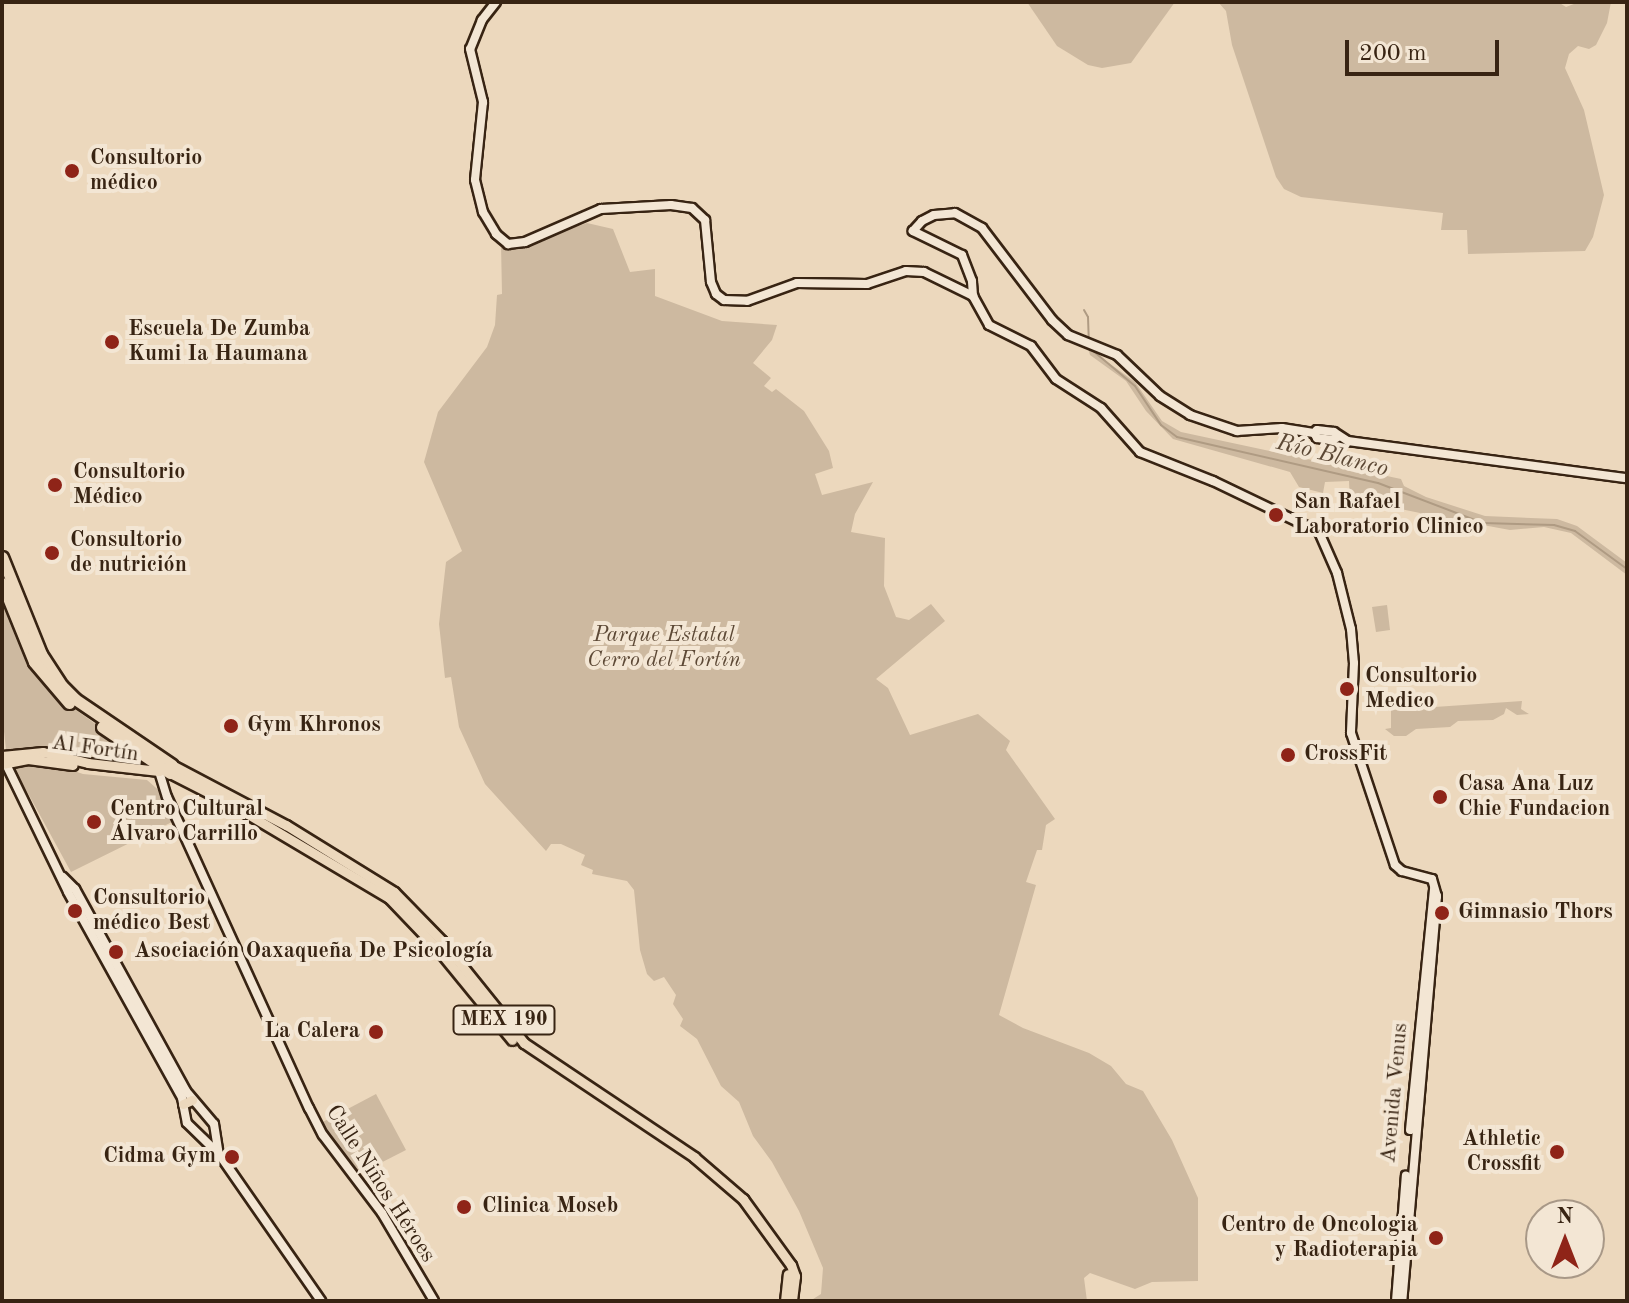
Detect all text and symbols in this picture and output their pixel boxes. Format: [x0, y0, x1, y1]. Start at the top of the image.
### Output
scale bar [1349, 24, 1503, 74]
text: 200 m [1359, 42, 1427, 66]
place label: Consultorio médico [90, 145, 202, 196]
marker: Consultorio médico [61, 160, 83, 182]
place label: Escuela De Zumba Kumi Ia Haumana [128, 316, 310, 368]
marker: Escuela De Zumba Kumi Ia Haumana [103, 333, 121, 351]
water label: Río Blanco [1273, 429, 1391, 485]
place label: Consultorio Médico [73, 459, 185, 510]
marker: Consultorio Médico [44, 474, 66, 496]
place label: San Rafael Laboratorio Clinico [1294, 489, 1484, 540]
marker: San Rafael Laboratorio Clinico [1265, 504, 1287, 526]
place label: Consultorio de nutrición [70, 527, 187, 578]
marker: Consultorio de nutrición [41, 542, 63, 564]
park label: Parque Estatal Cerro del Fortín [587, 622, 741, 674]
place label: Consultorio Medico [1365, 663, 1477, 714]
marker: Consultorio Medico [1336, 678, 1358, 700]
place label: Gym Khronos [247, 713, 381, 739]
marker: Gym Khronos [222, 717, 240, 735]
street label: Al Fortín [50, 730, 140, 768]
place label: CrossFit [1304, 742, 1387, 768]
marker: CrossFit [1279, 746, 1297, 764]
place label: Casa Ana Luz Chie Fundacion [1458, 771, 1610, 822]
marker: Casa Ana Luz Chie Fundacion [1429, 786, 1451, 808]
place label: Centro Cultural Álvaro Carrillo [110, 796, 263, 848]
marker: Centro Cultural Álvaro Carrillo [85, 813, 103, 831]
place label: Consultorio médico Best [93, 885, 210, 936]
marker: Consultorio médico Best [64, 900, 86, 922]
place label: Gimnasio Thors [1458, 900, 1613, 926]
marker: Gimnasio Thors [1433, 904, 1451, 922]
place label: Asociación Oaxaqueña De Psicología [134, 939, 493, 965]
marker: Asociación Oaxaqueña De Psicología [105, 941, 127, 963]
road number: MEX 190 [452, 1004, 556, 1036]
place label: La Calera [264, 1019, 360, 1045]
street label: Avenida Venus [1376, 1022, 1414, 1164]
marker: La Calera [367, 1023, 385, 1041]
street label: Calle Niños Héroes [319, 1100, 441, 1268]
place label: Athletic Crossfit [1462, 1126, 1541, 1178]
marker: Athletic Crossfit [1548, 1143, 1566, 1161]
place label: Cidma Gym [103, 1144, 216, 1170]
marker: Cidma Gym [223, 1148, 241, 1166]
place label: Clinica Moseb [482, 1194, 618, 1220]
marker: Clinica Moseb [453, 1196, 475, 1218]
north arrow [1525, 1199, 1605, 1279]
text: N [1557, 1206, 1573, 1228]
place label: Centro de Oncologia y Radioterapia [1221, 1212, 1418, 1264]
marker: Centro de Oncologia y Radioterapia [1425, 1227, 1447, 1249]

